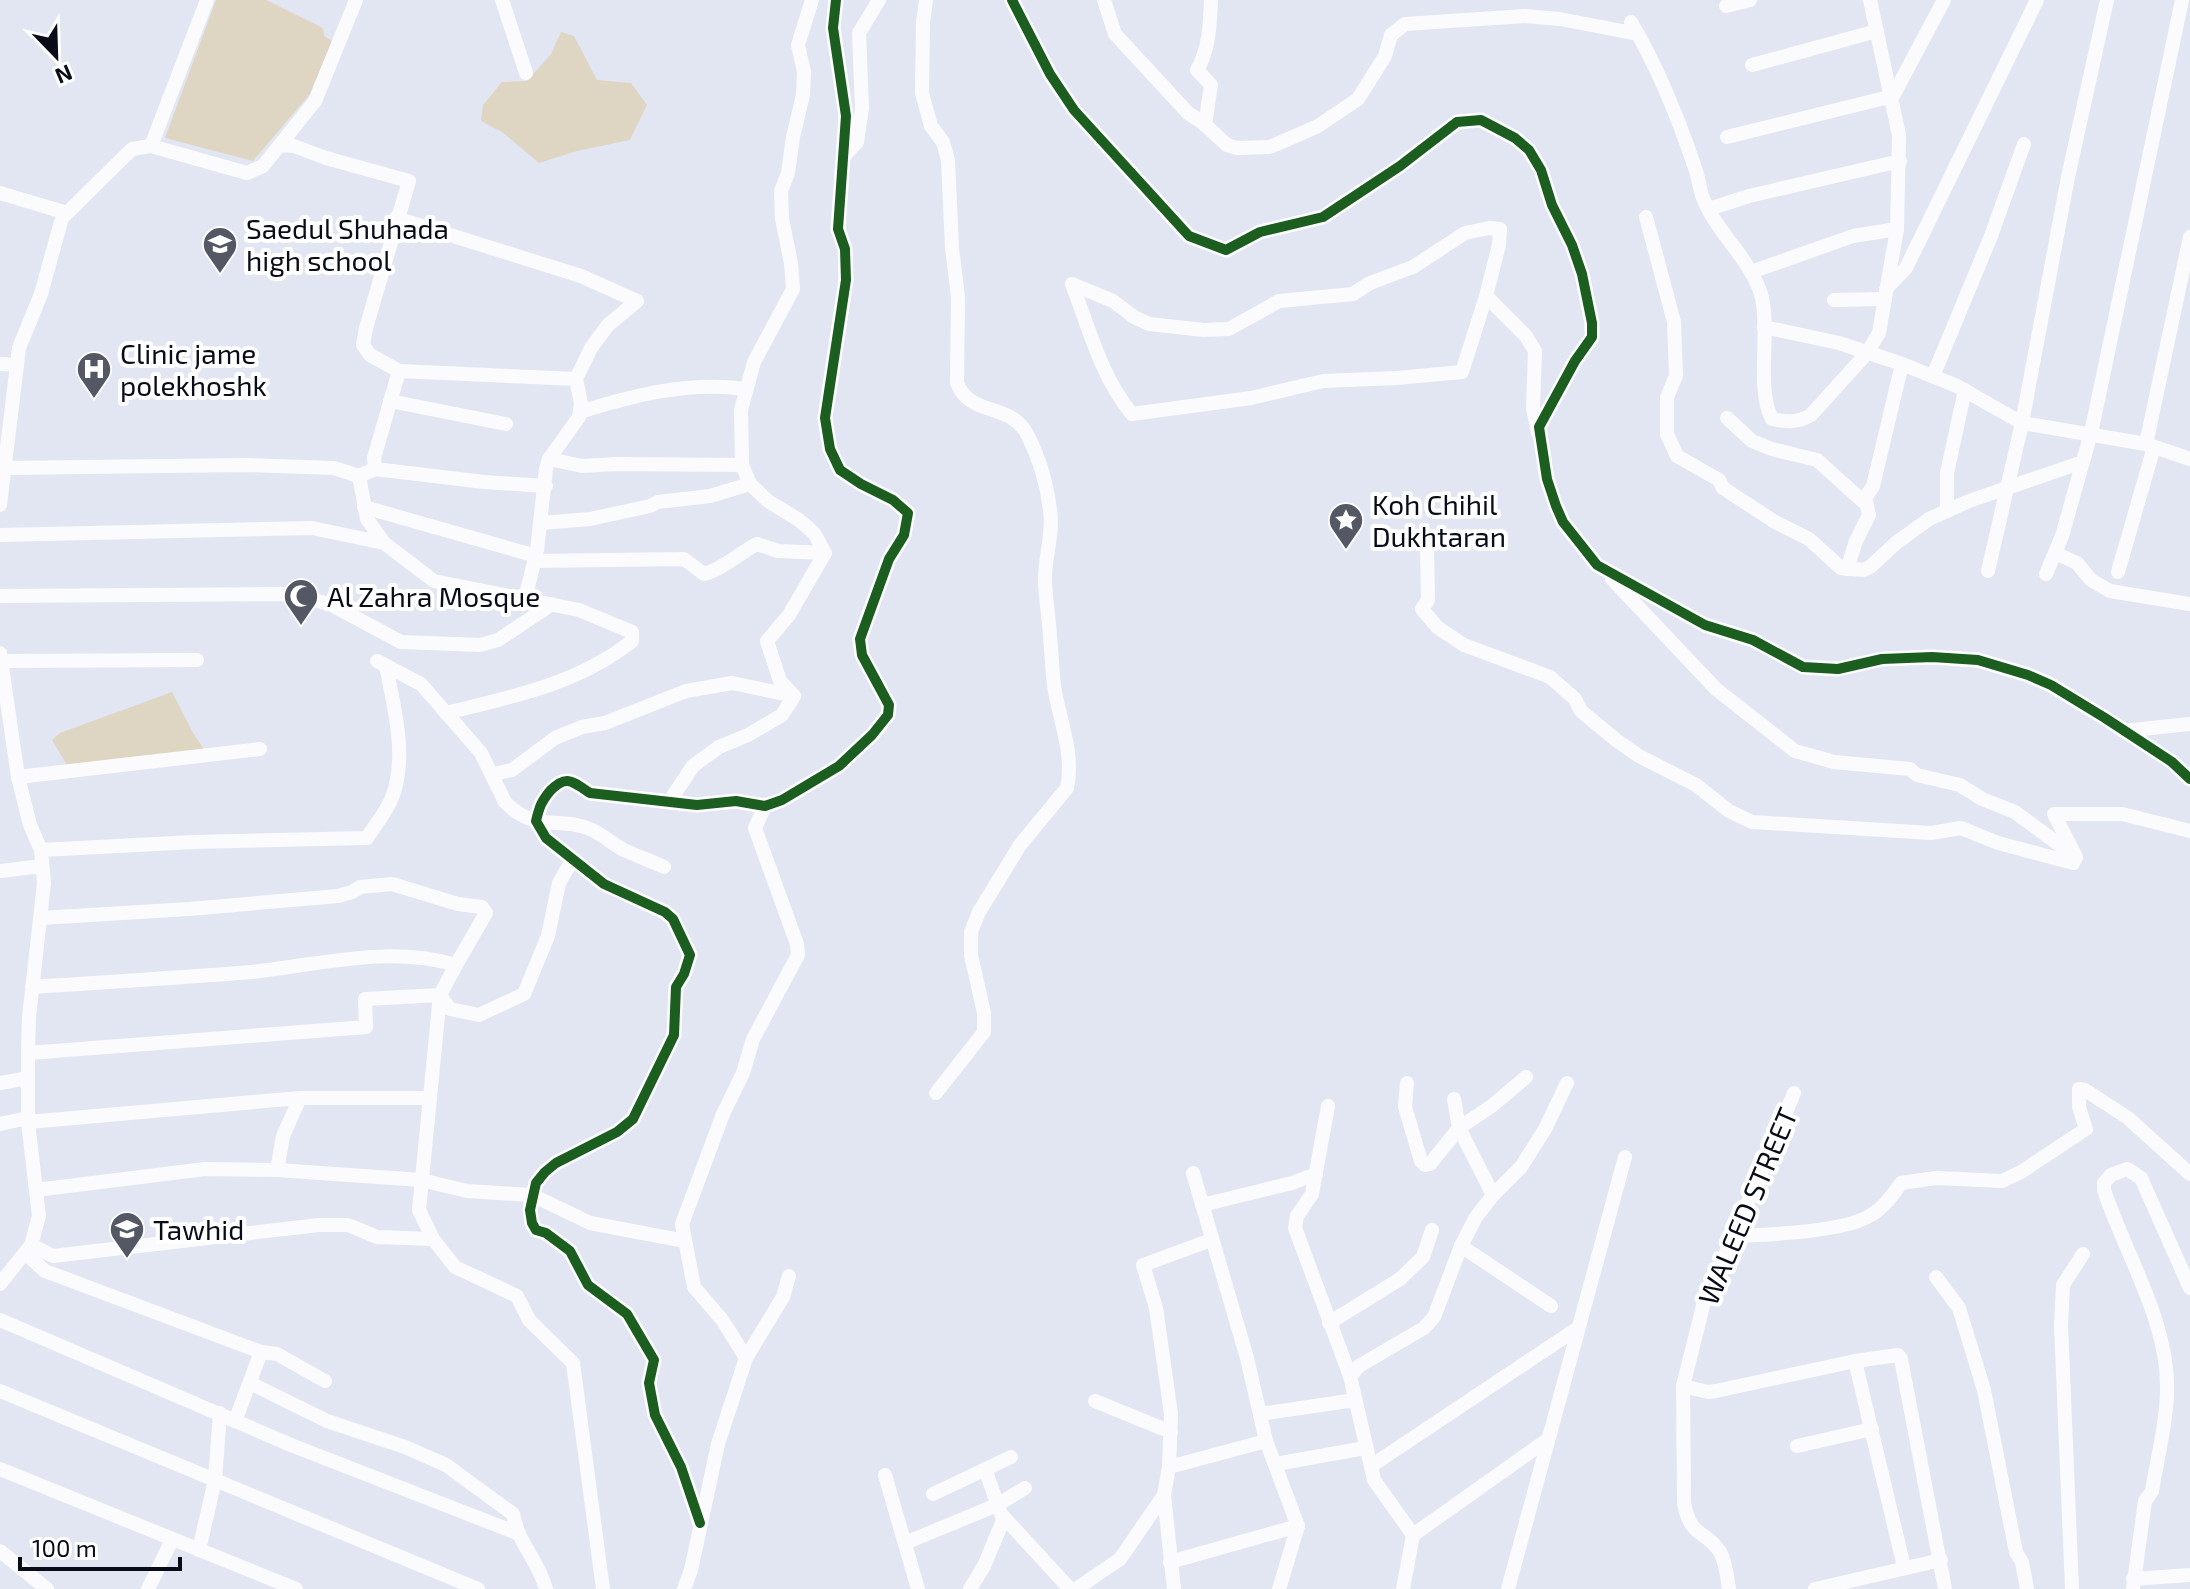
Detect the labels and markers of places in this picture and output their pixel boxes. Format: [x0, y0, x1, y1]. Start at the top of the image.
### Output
place label: Saedul Shuhada high school [246, 211, 449, 277]
school or university icon: Saedul Shuhada high school [201, 225, 239, 275]
place label: Clinic jame polekhoshk [120, 336, 267, 402]
hospital icon: Clinic jame polekhoshk [75, 350, 113, 400]
place label: Koh Chihil Dukhtaran [1372, 487, 1506, 553]
place icon: Koh Chihil Dukhtaran [1327, 501, 1365, 551]
mosque icon: Al Zahra Mosque [282, 577, 320, 627]
place label: Al Zahra Mosque [327, 579, 540, 613]
school or university icon: Tawhid [108, 1210, 146, 1260]
place label: Tawhid [153, 1212, 244, 1246]

